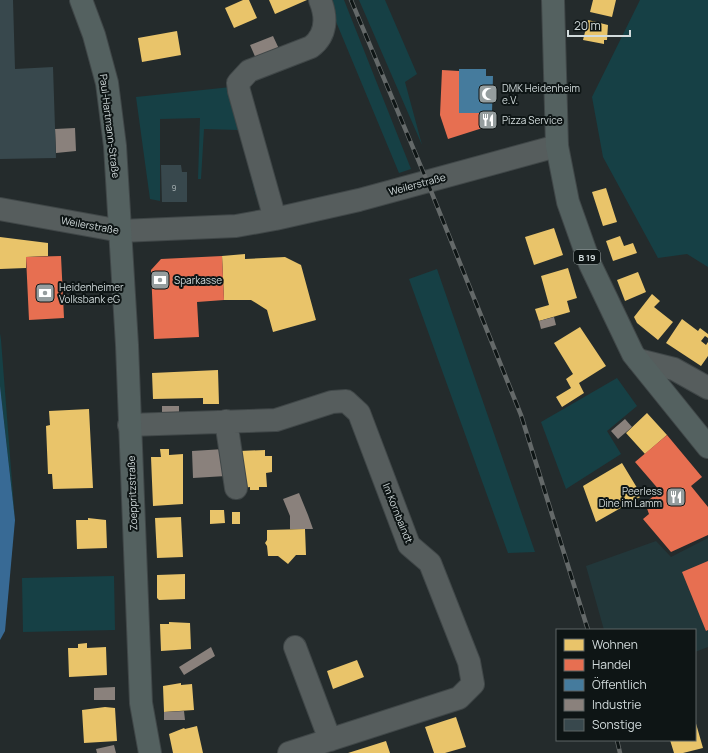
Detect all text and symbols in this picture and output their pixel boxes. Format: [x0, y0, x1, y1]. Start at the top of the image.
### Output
scale bar [568, 12, 630, 38]
text: 20 m [574, 17, 601, 34]
street label: Paul-Hartmann-Straße [97, 73, 123, 179]
place label: DMK Heidenheim e.V. [502, 81, 580, 107]
mosque icon: DMK Heidenheim e.V. [477, 83, 499, 105]
restaurant icon: Pizza Service [477, 109, 499, 131]
place label: Pizza Service [502, 113, 563, 127]
street label: Weilerstraße [387, 170, 447, 198]
house number: 9 [172, 182, 177, 193]
street label: Weilerstraße [60, 213, 120, 237]
road number: B 19 [574, 250, 600, 264]
bank icon: Sparkasse [149, 269, 171, 291]
place label: Sparkasse [174, 273, 222, 287]
place label: Heidenheimer Volksbank eG [59, 280, 124, 306]
bank icon: Heidenheimer Volksbank eG [34, 282, 56, 304]
street label: Zoeppritzstraße [124, 455, 140, 531]
street label: Im Kornbaindt [380, 481, 416, 545]
place label: Peerless Dine im Lamm [599, 484, 662, 510]
restaurant icon: Peerless Dine im Lamm [665, 486, 687, 508]
legend [556, 629, 696, 741]
text: Wohnen [592, 636, 638, 653]
text: Handel [592, 656, 631, 673]
text: Öffentlich [592, 676, 647, 693]
text: Industrie [592, 696, 641, 713]
text: Sonstige [592, 716, 642, 733]

